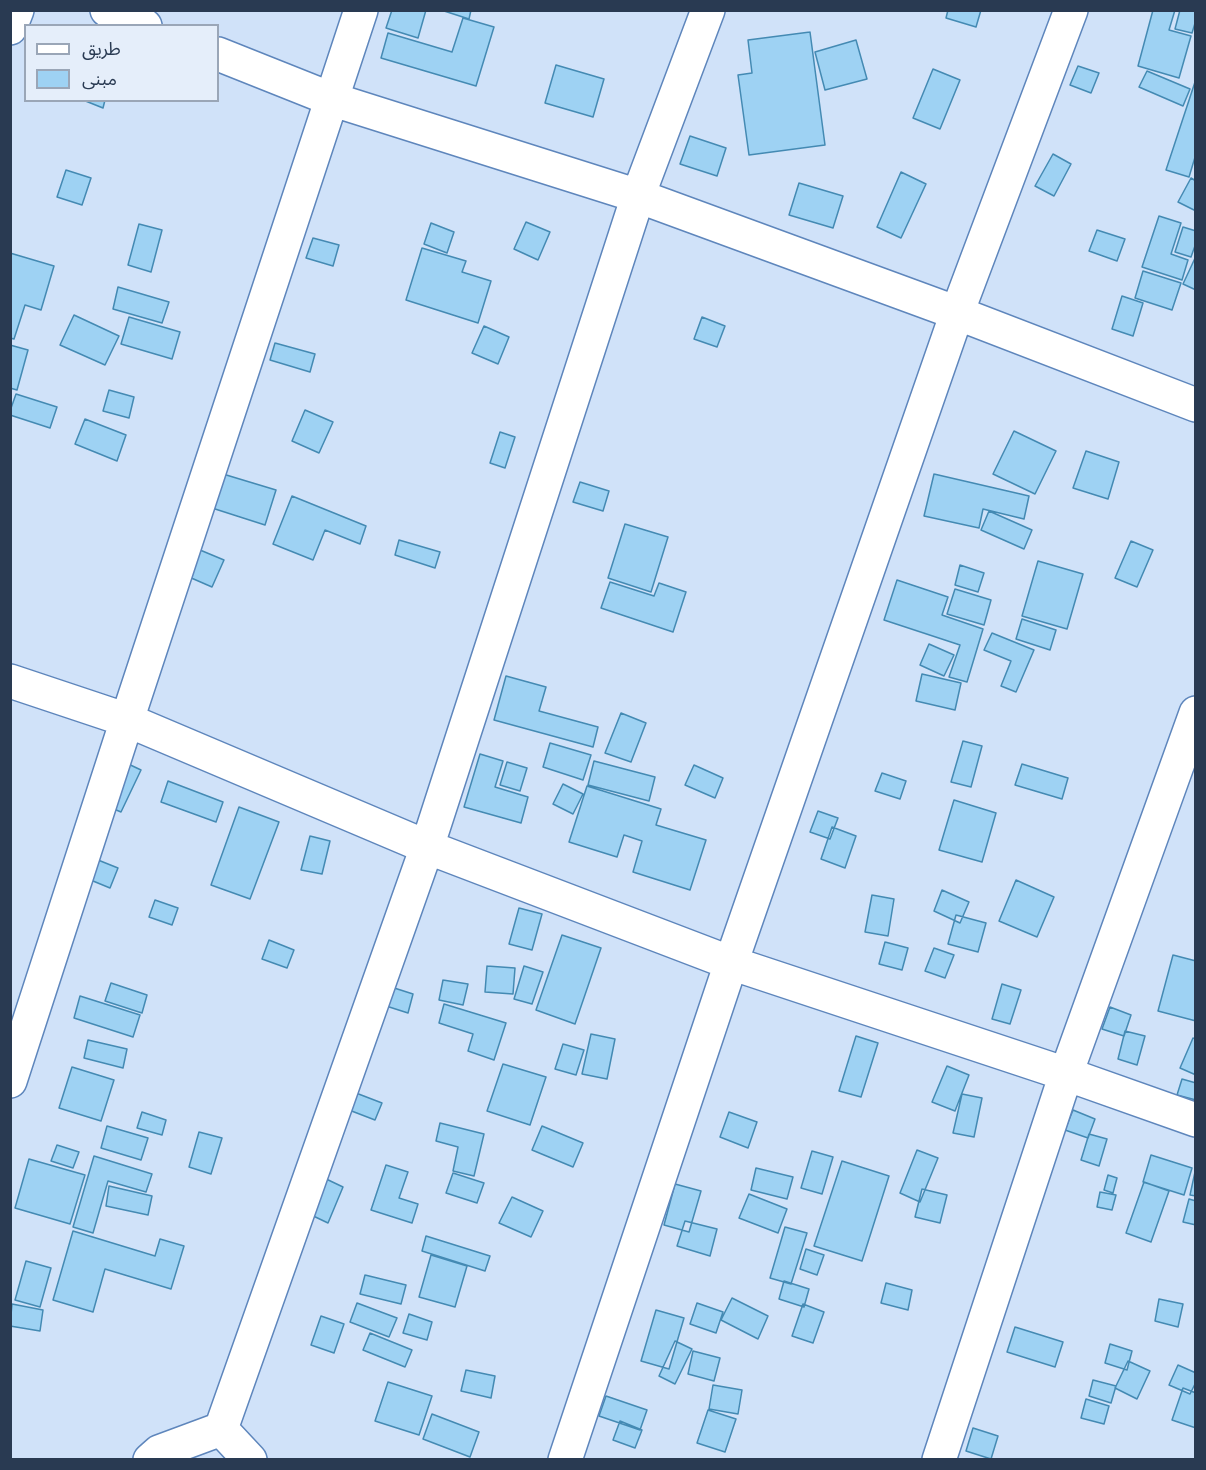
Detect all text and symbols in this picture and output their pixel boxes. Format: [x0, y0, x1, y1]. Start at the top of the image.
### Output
legend [24, 24, 219, 102]
text: طريق [82, 37, 121, 60]
text: مبنى [82, 67, 117, 90]

